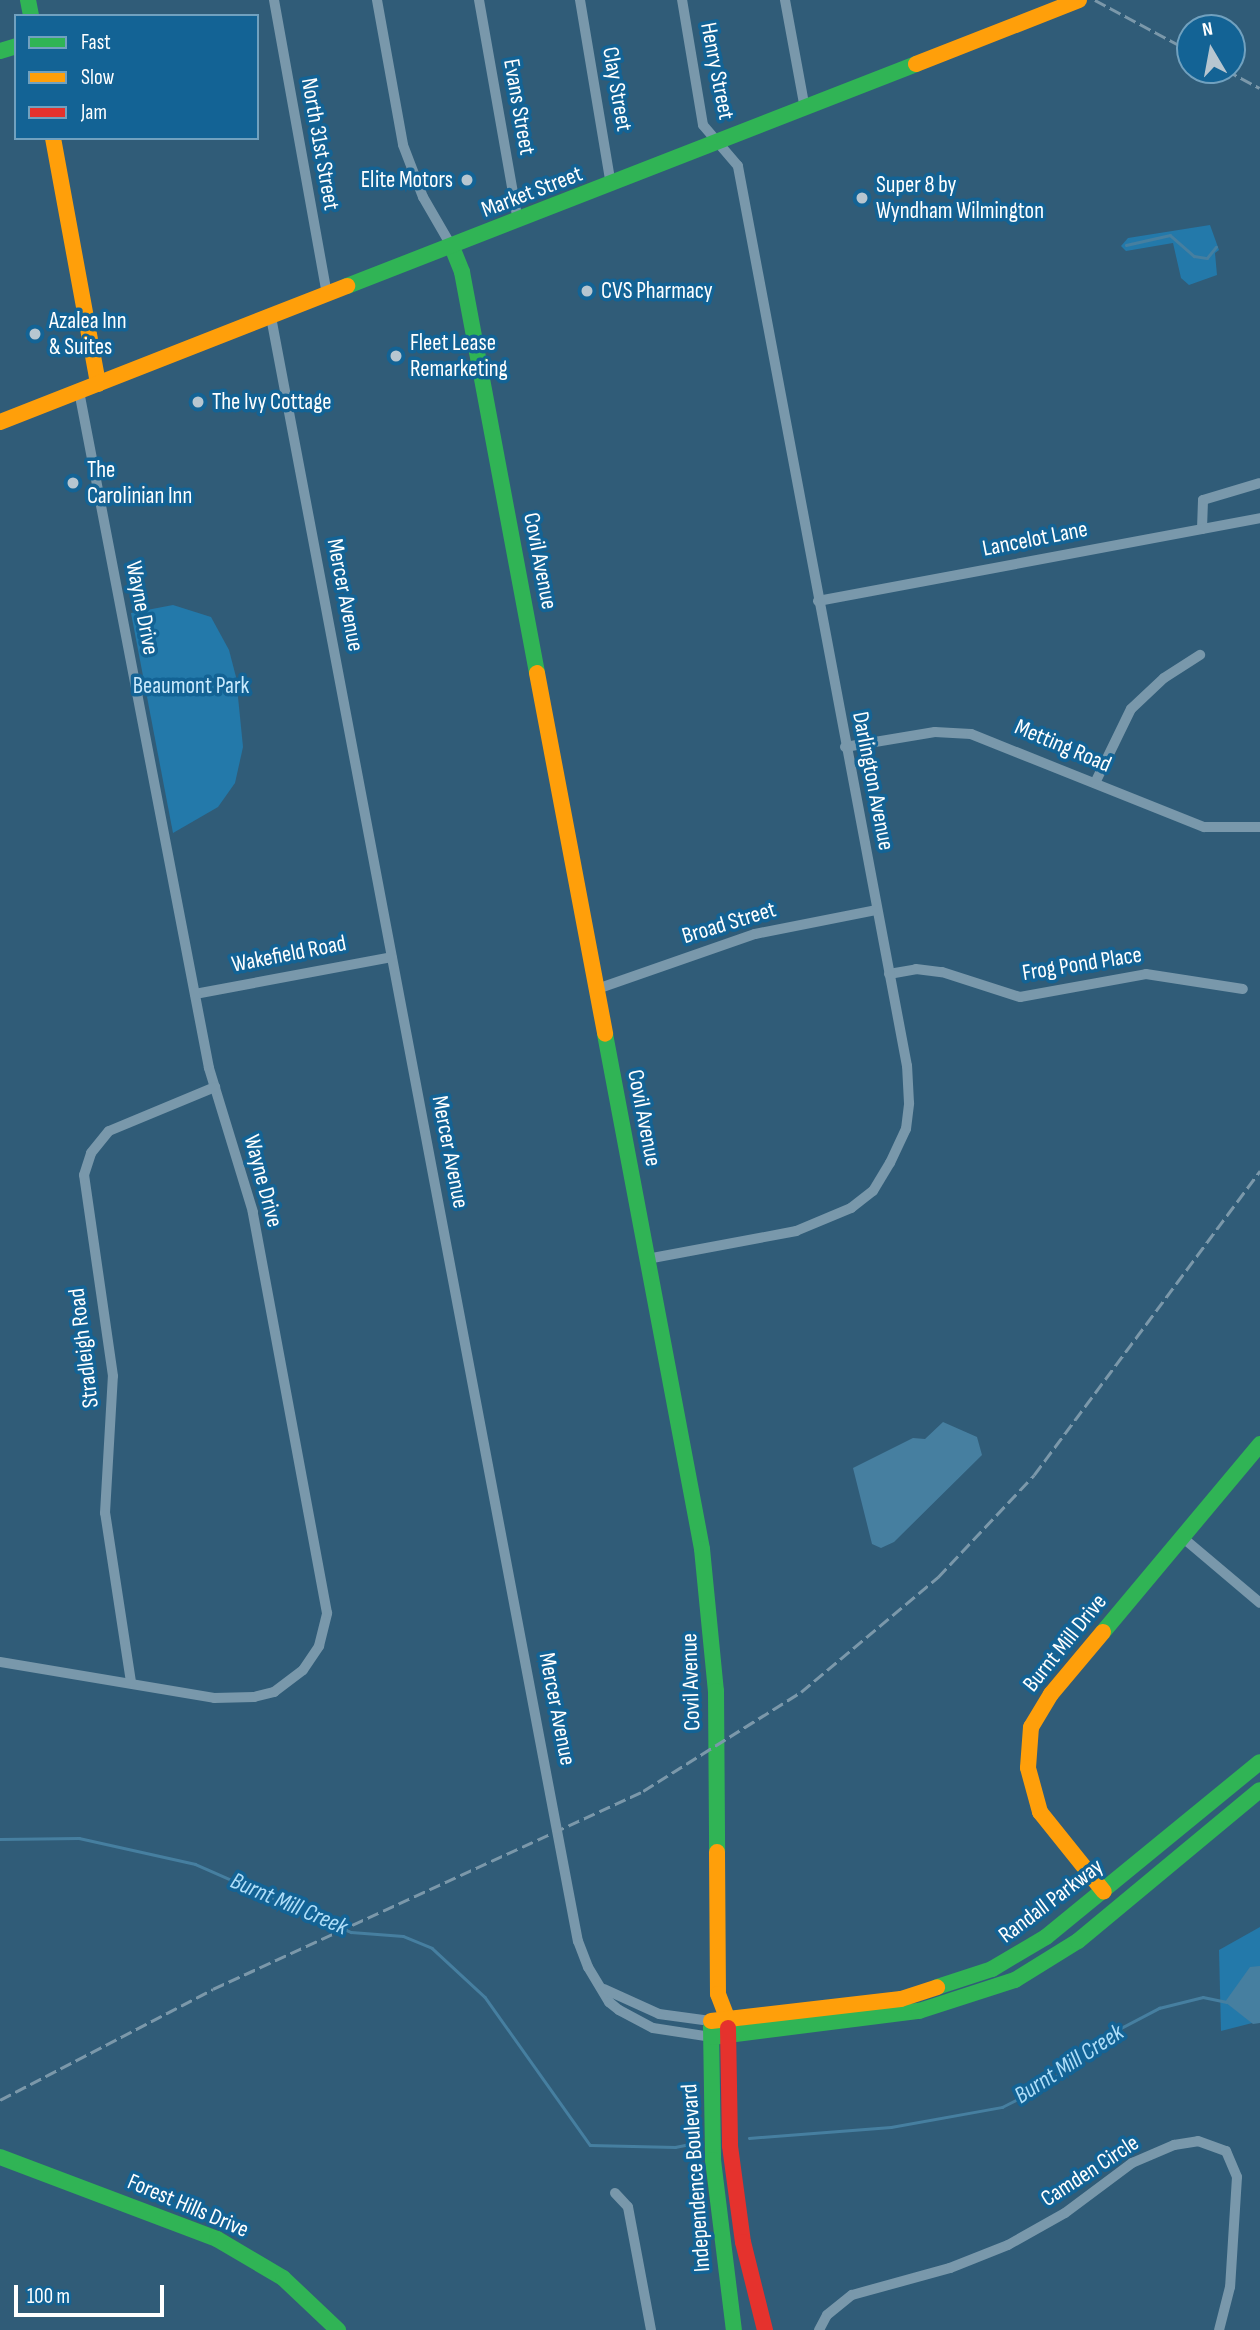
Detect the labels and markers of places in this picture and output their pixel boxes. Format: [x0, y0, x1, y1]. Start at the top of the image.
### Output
place label: Elite Motors [361, 166, 453, 194]
place label: Super 8 by Wyndham Wilmington [876, 171, 1044, 225]
marker: Elite Motors [459, 172, 475, 188]
marker: Super 8 by Wyndham Wilmington [854, 190, 870, 206]
place label: CVS Pharmacy [601, 277, 713, 305]
marker: CVS Pharmacy [579, 283, 595, 299]
place label: Azalea Inn & Suites [49, 307, 127, 361]
marker: Azalea Inn & Suites [27, 326, 43, 342]
place label: Fleet Lease Remarketing [410, 329, 508, 383]
marker: Fleet Lease Remarketing [388, 348, 404, 364]
place label: The Ivy Cottage [212, 388, 332, 416]
marker: The Ivy Cottage [190, 394, 206, 410]
place label: The Carolinian Inn [87, 456, 192, 510]
marker: The Carolinian Inn [65, 475, 81, 491]

